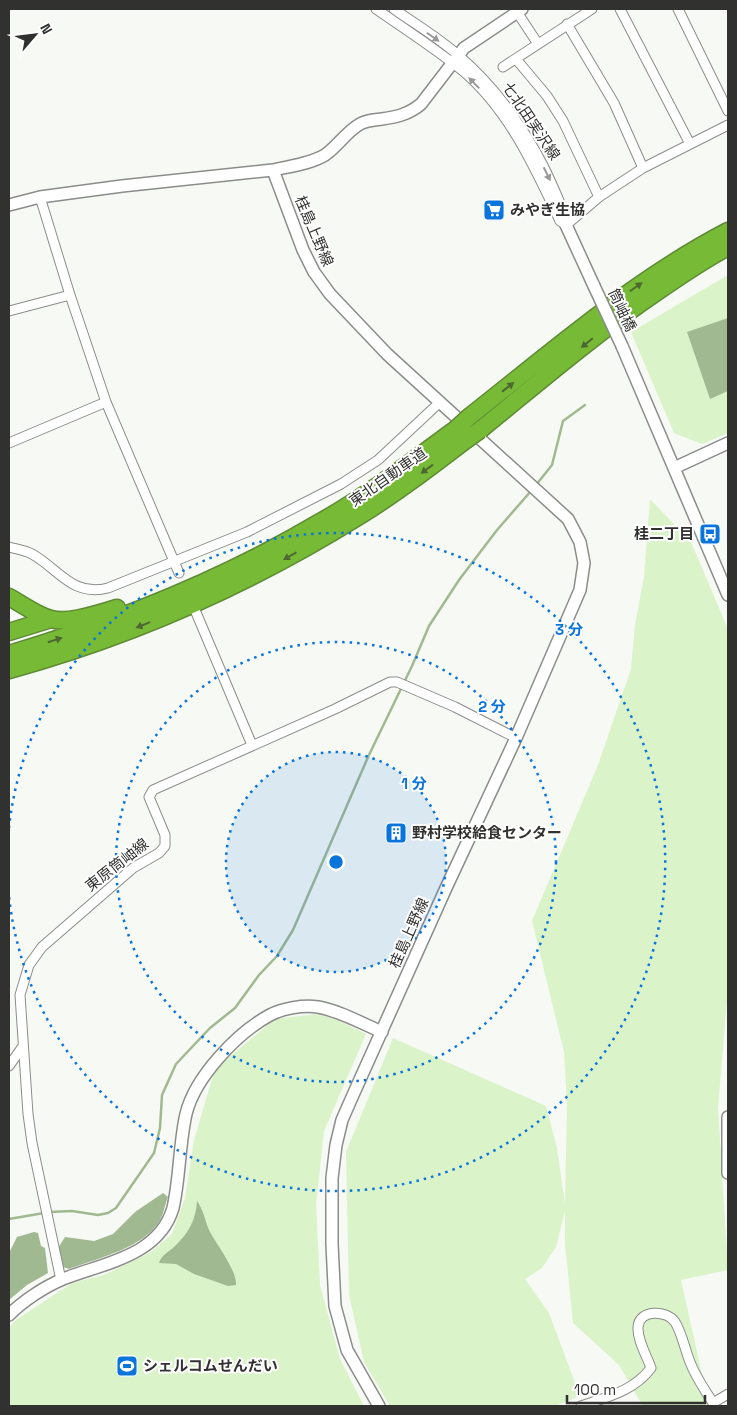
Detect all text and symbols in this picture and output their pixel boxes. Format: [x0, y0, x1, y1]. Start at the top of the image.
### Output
north arrow [10, 10, 60, 60]
text: N [36, 21, 57, 37]
one-way arrow [427, 32, 440, 42]
one-way arrow [468, 77, 480, 89]
street label: 七北田実沢線 [498, 78, 564, 163]
one-way arrow [543, 167, 551, 181]
street label: 桂島上野線 [291, 193, 338, 269]
supermarket icon: みやぎ生協 [482, 198, 506, 222]
place label: みやぎ生協 [510, 200, 585, 219]
one-way arrow [629, 282, 642, 293]
street label: 筒岫橋 [604, 285, 641, 334]
one-way arrow [581, 338, 594, 349]
one-way arrow [501, 381, 514, 392]
street label: 東北自動車道 [345, 443, 430, 510]
one-way arrow [420, 464, 434, 474]
bus stop icon: 桂二丁目 [698, 522, 722, 546]
place label: 桂二丁目 [634, 524, 694, 543]
one-way arrow [284, 552, 297, 561]
text: 3 分 [555, 620, 583, 639]
one-way arrow [136, 621, 150, 629]
one-way arrow [48, 635, 63, 643]
text: 2 分 [478, 697, 506, 716]
text: 1 分 [401, 774, 427, 793]
building icon: 野村学校給食センター [384, 821, 408, 845]
place label: 野村学校給食センター [412, 823, 562, 842]
street label: 東原筒岫線 [81, 834, 152, 895]
centre of rings [327, 853, 345, 871]
street label: 桂島上野線 [385, 895, 432, 971]
sports icon: シェルコムせんだい [115, 1354, 139, 1378]
place label: シェルコムせんだい [143, 1356, 278, 1375]
scale bar [567, 1372, 704, 1404]
text: 100 m [574, 1380, 616, 1399]

